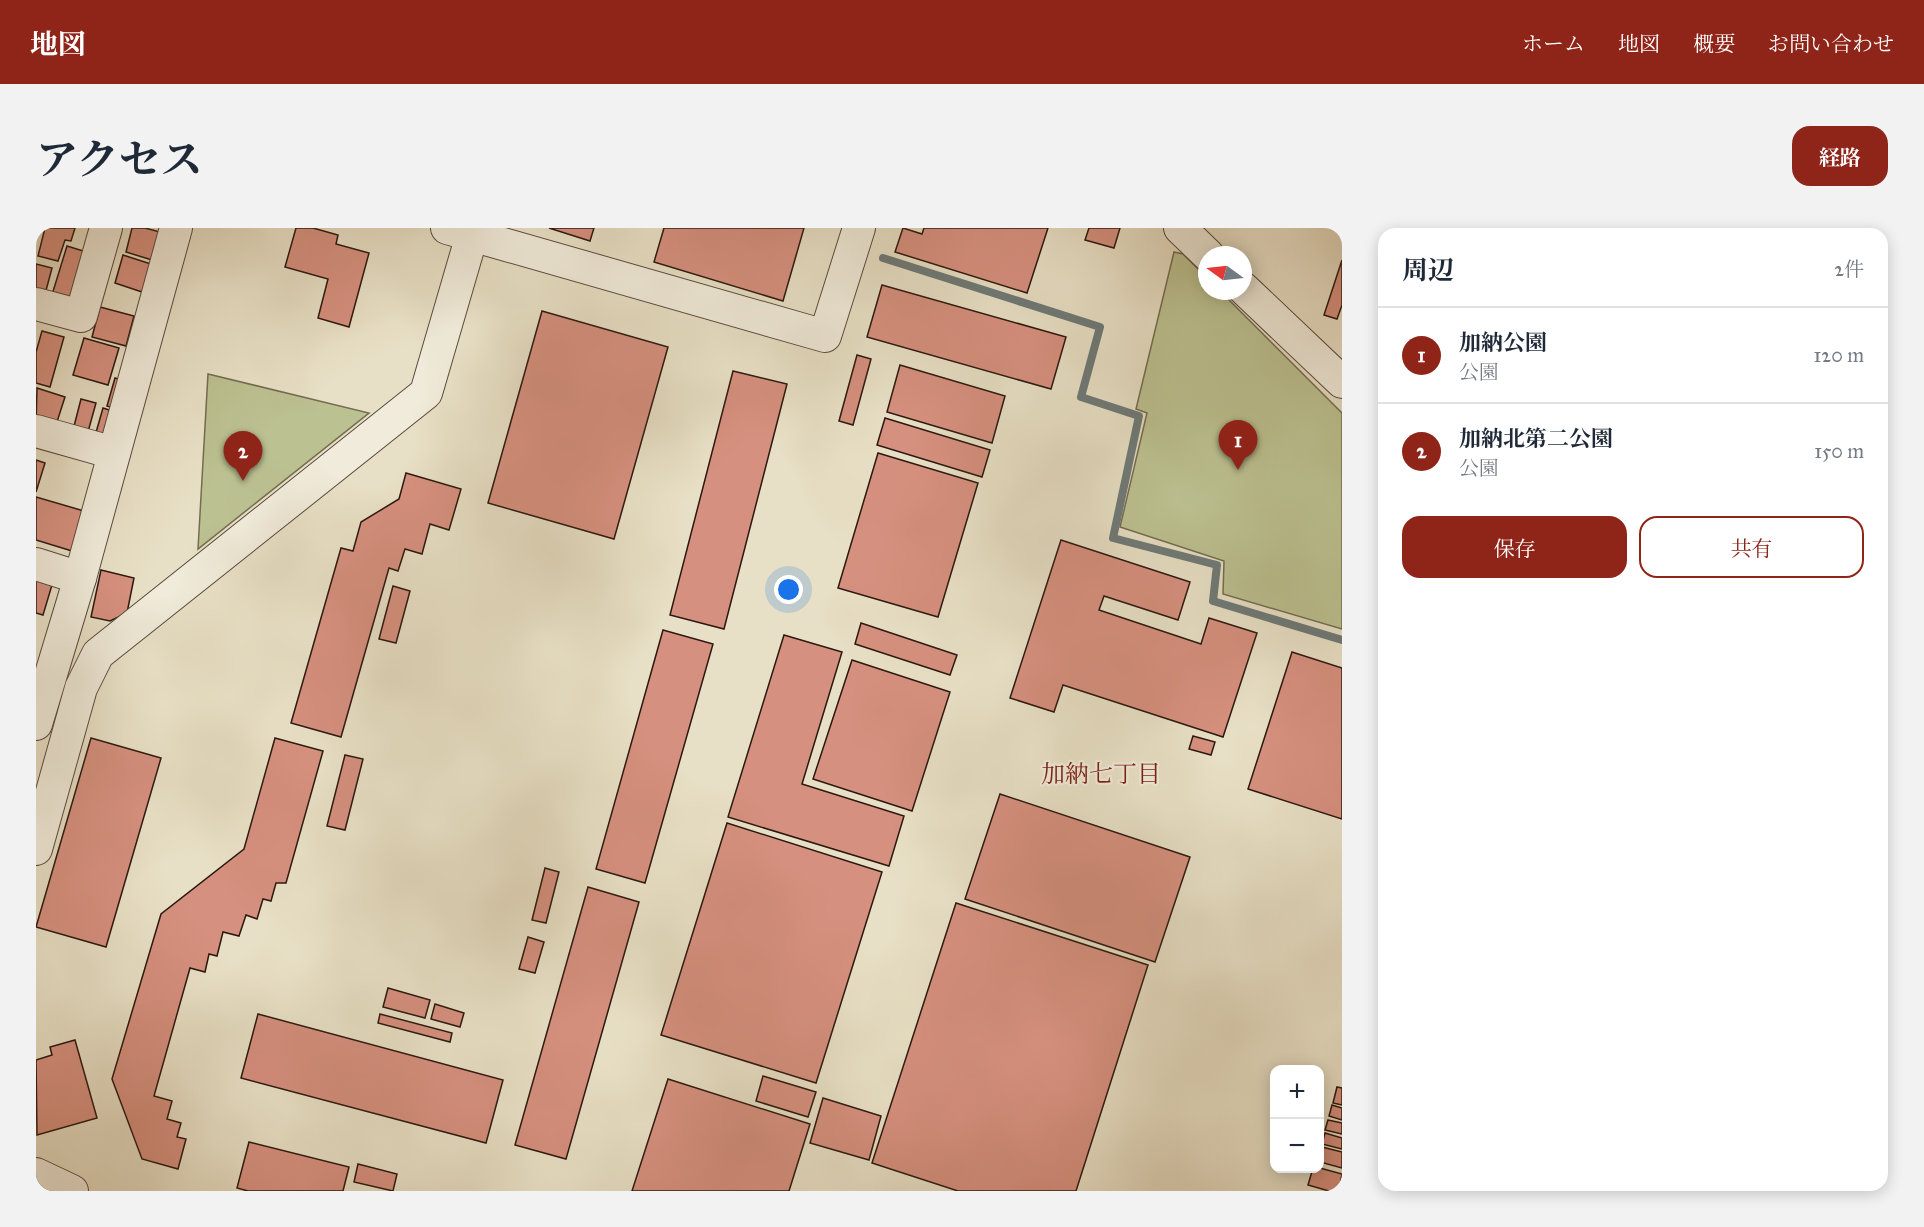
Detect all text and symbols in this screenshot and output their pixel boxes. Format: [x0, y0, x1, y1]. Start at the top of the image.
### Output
text: 地図 [30, 27, 86, 62]
text: ホーム [1522, 31, 1585, 57]
text: 地図 [1618, 31, 1660, 57]
text: 概要 [1693, 31, 1735, 57]
text: お問い合わせ [1768, 31, 1894, 57]
button: 経路 [1792, 126, 1888, 186]
text: アクセス [36, 134, 203, 186]
north arrow [1198, 246, 1252, 300]
text: 周辺 [1402, 254, 1454, 286]
text: 2件 [1834, 257, 1864, 281]
text: 加納公園 [1459, 329, 1547, 356]
text: 1 [1418, 343, 1425, 367]
text: 120 m [1813, 343, 1864, 367]
text: 公園 [1459, 360, 1499, 384]
pin: 1 [1218, 420, 1258, 470]
text: 加納北第二公園 [1459, 425, 1613, 452]
pin: 2 [224, 432, 262, 481]
text: 2 [1417, 439, 1426, 463]
text: 150 m [1814, 439, 1864, 463]
text: 公園 [1459, 456, 1499, 480]
button: 保存 [1402, 516, 1627, 578]
button: 共有 [1639, 516, 1864, 578]
your location [774, 575, 803, 604]
district label: 加納七丁目 [1041, 759, 1161, 789]
map controls [1270, 1065, 1324, 1173]
button: + [1270, 1065, 1324, 1119]
button: − [1270, 1119, 1324, 1173]

